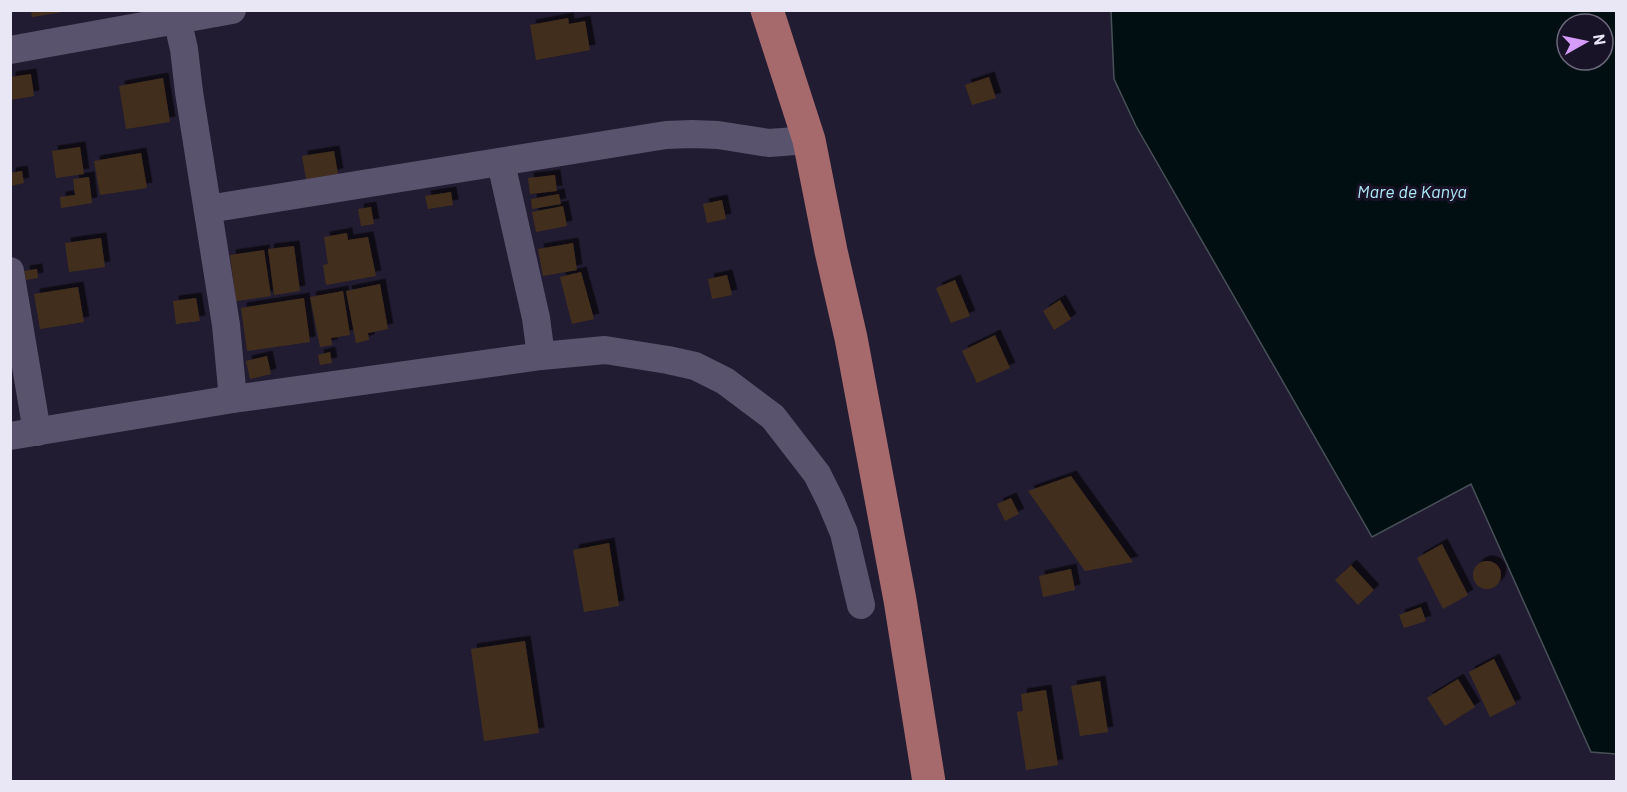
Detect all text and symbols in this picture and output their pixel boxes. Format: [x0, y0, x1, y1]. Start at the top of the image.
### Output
north arrow [1555, 12, 1615, 72]
text: N [1590, 33, 1611, 46]
water label: Mare de Kanya [1357, 180, 1467, 202]

